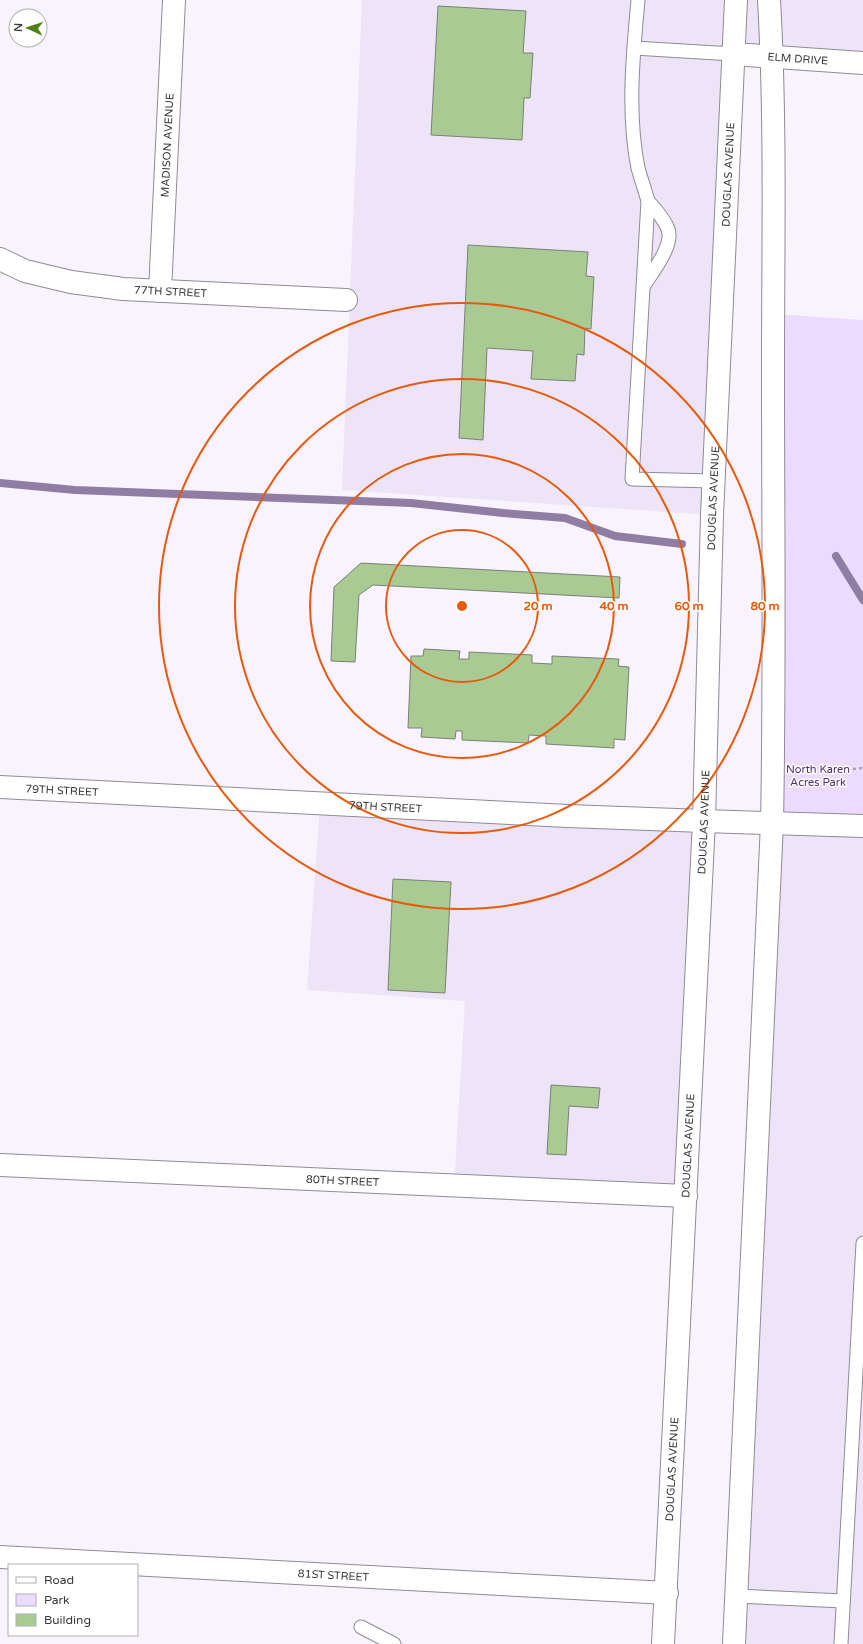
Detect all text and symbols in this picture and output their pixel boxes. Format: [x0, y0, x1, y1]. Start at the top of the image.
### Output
north arrow [8, 8, 48, 48]
text: N [12, 23, 25, 32]
street label: ELM DRIVE [767, 50, 829, 68]
street label: MADISON AVENUE [159, 93, 177, 198]
street label: DOUGLAS AVENUE [719, 122, 737, 227]
street label: 77TH STREET [133, 284, 208, 300]
street label: DOUGLAS AVENUE [705, 446, 722, 551]
centre of rings [455, 599, 469, 613]
text: 20 m [523, 599, 553, 613]
text: 40 m [599, 599, 629, 613]
text: 60 m [674, 599, 704, 613]
text: 80 m [750, 599, 780, 613]
park label: North Karen Acres Park [786, 763, 850, 789]
street label: DOUGLAS AVENUE [695, 770, 712, 875]
street label: 79TH STREET [25, 782, 99, 799]
street label: 79TH STREET [348, 799, 423, 816]
street label: DOUGLAS AVENUE [679, 1093, 697, 1198]
street label: 80TH STREET [306, 1173, 380, 1189]
street label: DOUGLAS AVENUE [663, 1417, 681, 1522]
legend [8, 1564, 138, 1636]
street label: 81ST STREET [297, 1567, 370, 1584]
text: Road [44, 1573, 74, 1587]
text: Park [44, 1593, 70, 1607]
text: Building [44, 1613, 91, 1627]

